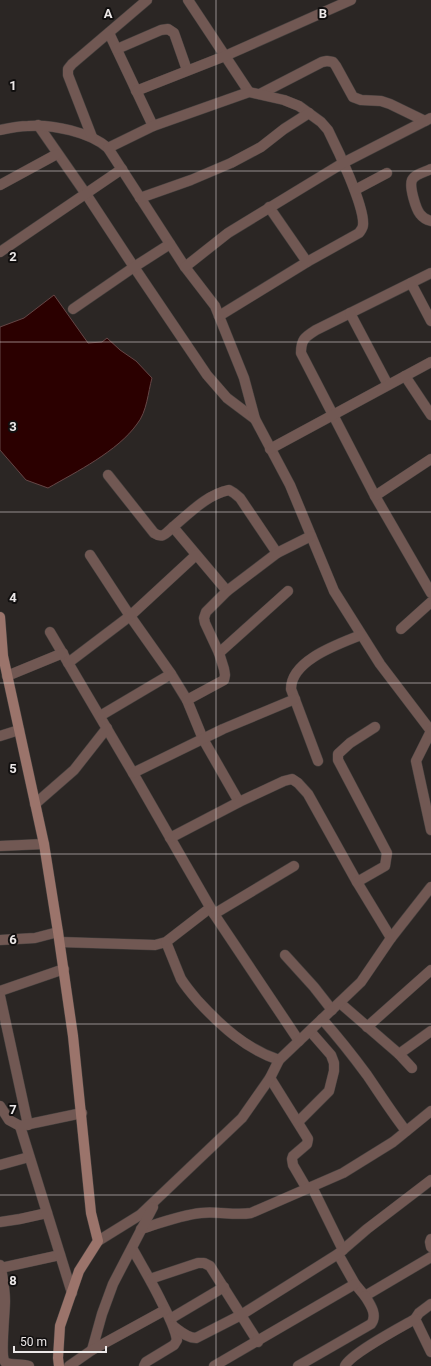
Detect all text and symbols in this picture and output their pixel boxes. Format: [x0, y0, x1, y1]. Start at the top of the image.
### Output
text: A [104, 6, 113, 21]
text: B [319, 6, 327, 21]
text: 1 [9, 78, 17, 93]
text: 2 [9, 249, 17, 264]
text: 3 [9, 419, 17, 434]
text: 4 [9, 590, 17, 605]
text: 5 [9, 761, 17, 776]
text: 6 [9, 932, 17, 947]
text: 7 [9, 1102, 17, 1117]
text: 8 [9, 1273, 17, 1288]
scale bar [14, 1328, 106, 1354]
text: 50 m [20, 1335, 47, 1349]

